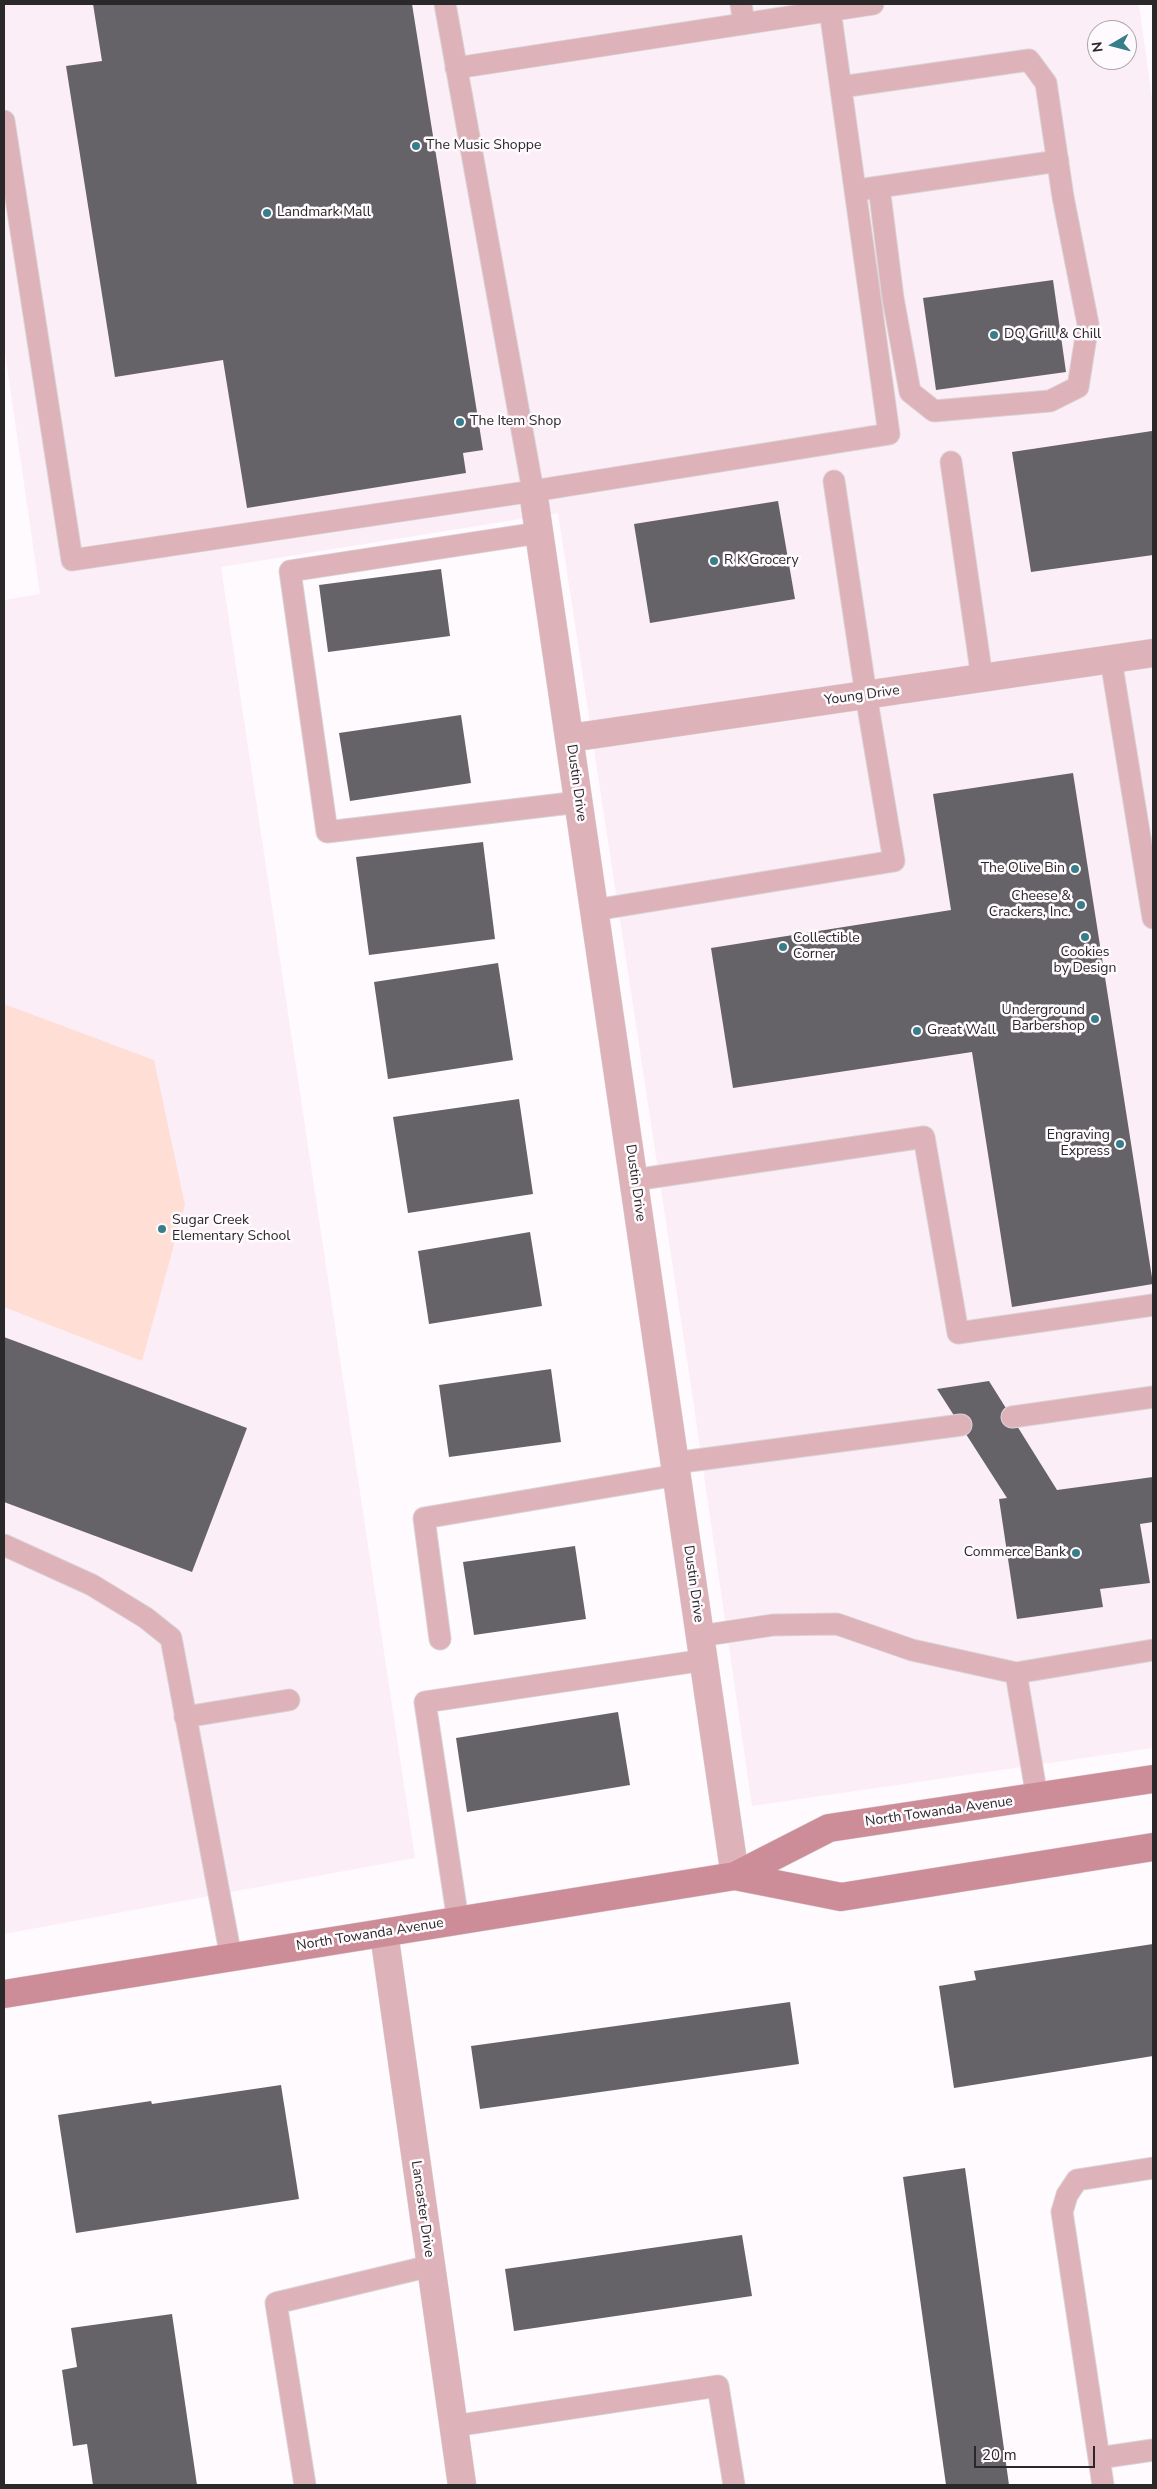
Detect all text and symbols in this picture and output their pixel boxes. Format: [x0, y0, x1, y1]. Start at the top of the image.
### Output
north arrow [1087, 20, 1137, 70]
text: N [1088, 41, 1108, 54]
place label: The Music Shoppe [426, 138, 541, 154]
marker: The Music Shoppe [410, 140, 422, 152]
place label: Landmark Mall [277, 205, 371, 221]
marker: Landmark Mall [261, 207, 273, 219]
place label: DQ Grill & Chill [1004, 327, 1101, 343]
marker: DQ Grill & Chill [988, 329, 1000, 341]
place label: The Item Shop [470, 414, 561, 430]
marker: The Item Shop [454, 416, 466, 428]
place label: R K Grocery [724, 553, 799, 569]
marker: R K Grocery [708, 555, 720, 567]
street label: Young Drive [823, 682, 901, 710]
street label: Dustin Drive [562, 743, 590, 823]
place label: The Olive Bin [981, 861, 1065, 877]
marker: The Olive Bin [1069, 863, 1081, 875]
place label: Cheese & Crackers, Inc. [989, 889, 1071, 922]
marker: Cheese & Crackers, Inc. [1075, 899, 1087, 911]
place label: Collectible Corner [793, 931, 860, 964]
marker: Cookies by Design [1079, 931, 1091, 943]
marker: Collectible Corner [777, 941, 789, 953]
place label: Cookies by Design [1054, 945, 1116, 978]
place label: Underground Barbershop [1001, 1003, 1085, 1036]
marker: Underground Barbershop [1089, 1013, 1101, 1025]
place label: Great Wall [927, 1023, 996, 1039]
marker: Great Wall [911, 1025, 923, 1037]
place label: Engraving Express [1047, 1128, 1110, 1160]
marker: Engraving Express [1114, 1138, 1126, 1150]
street label: Dustin Drive [621, 1143, 649, 1223]
place label: Sugar Creek Elementary School [172, 1213, 290, 1246]
marker: Sugar Creek Elementary School [156, 1223, 168, 1235]
street label: Dustin Drive [679, 1544, 707, 1624]
place label: Commerce Bank [964, 1545, 1066, 1561]
marker: Commerce Bank [1070, 1547, 1082, 1559]
street label: North Towanda Avenue [864, 1793, 1014, 1831]
street label: North Towanda Avenue [295, 1915, 445, 1955]
street label: Lancaster Drive [407, 2160, 437, 2258]
scale bar [977, 2436, 1098, 2468]
text: 20 m [982, 2445, 1017, 2465]

